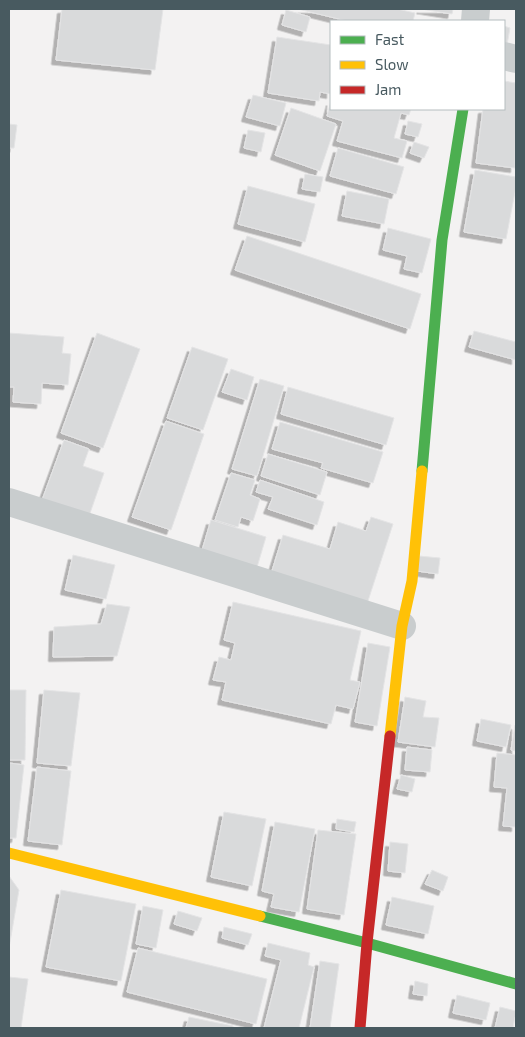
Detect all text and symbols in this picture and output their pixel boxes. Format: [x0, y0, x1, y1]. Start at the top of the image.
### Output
legend [330, 20, 505, 110]
text: Fast [375, 30, 405, 48]
text: Slow [375, 55, 409, 73]
text: Jam [375, 80, 401, 98]

